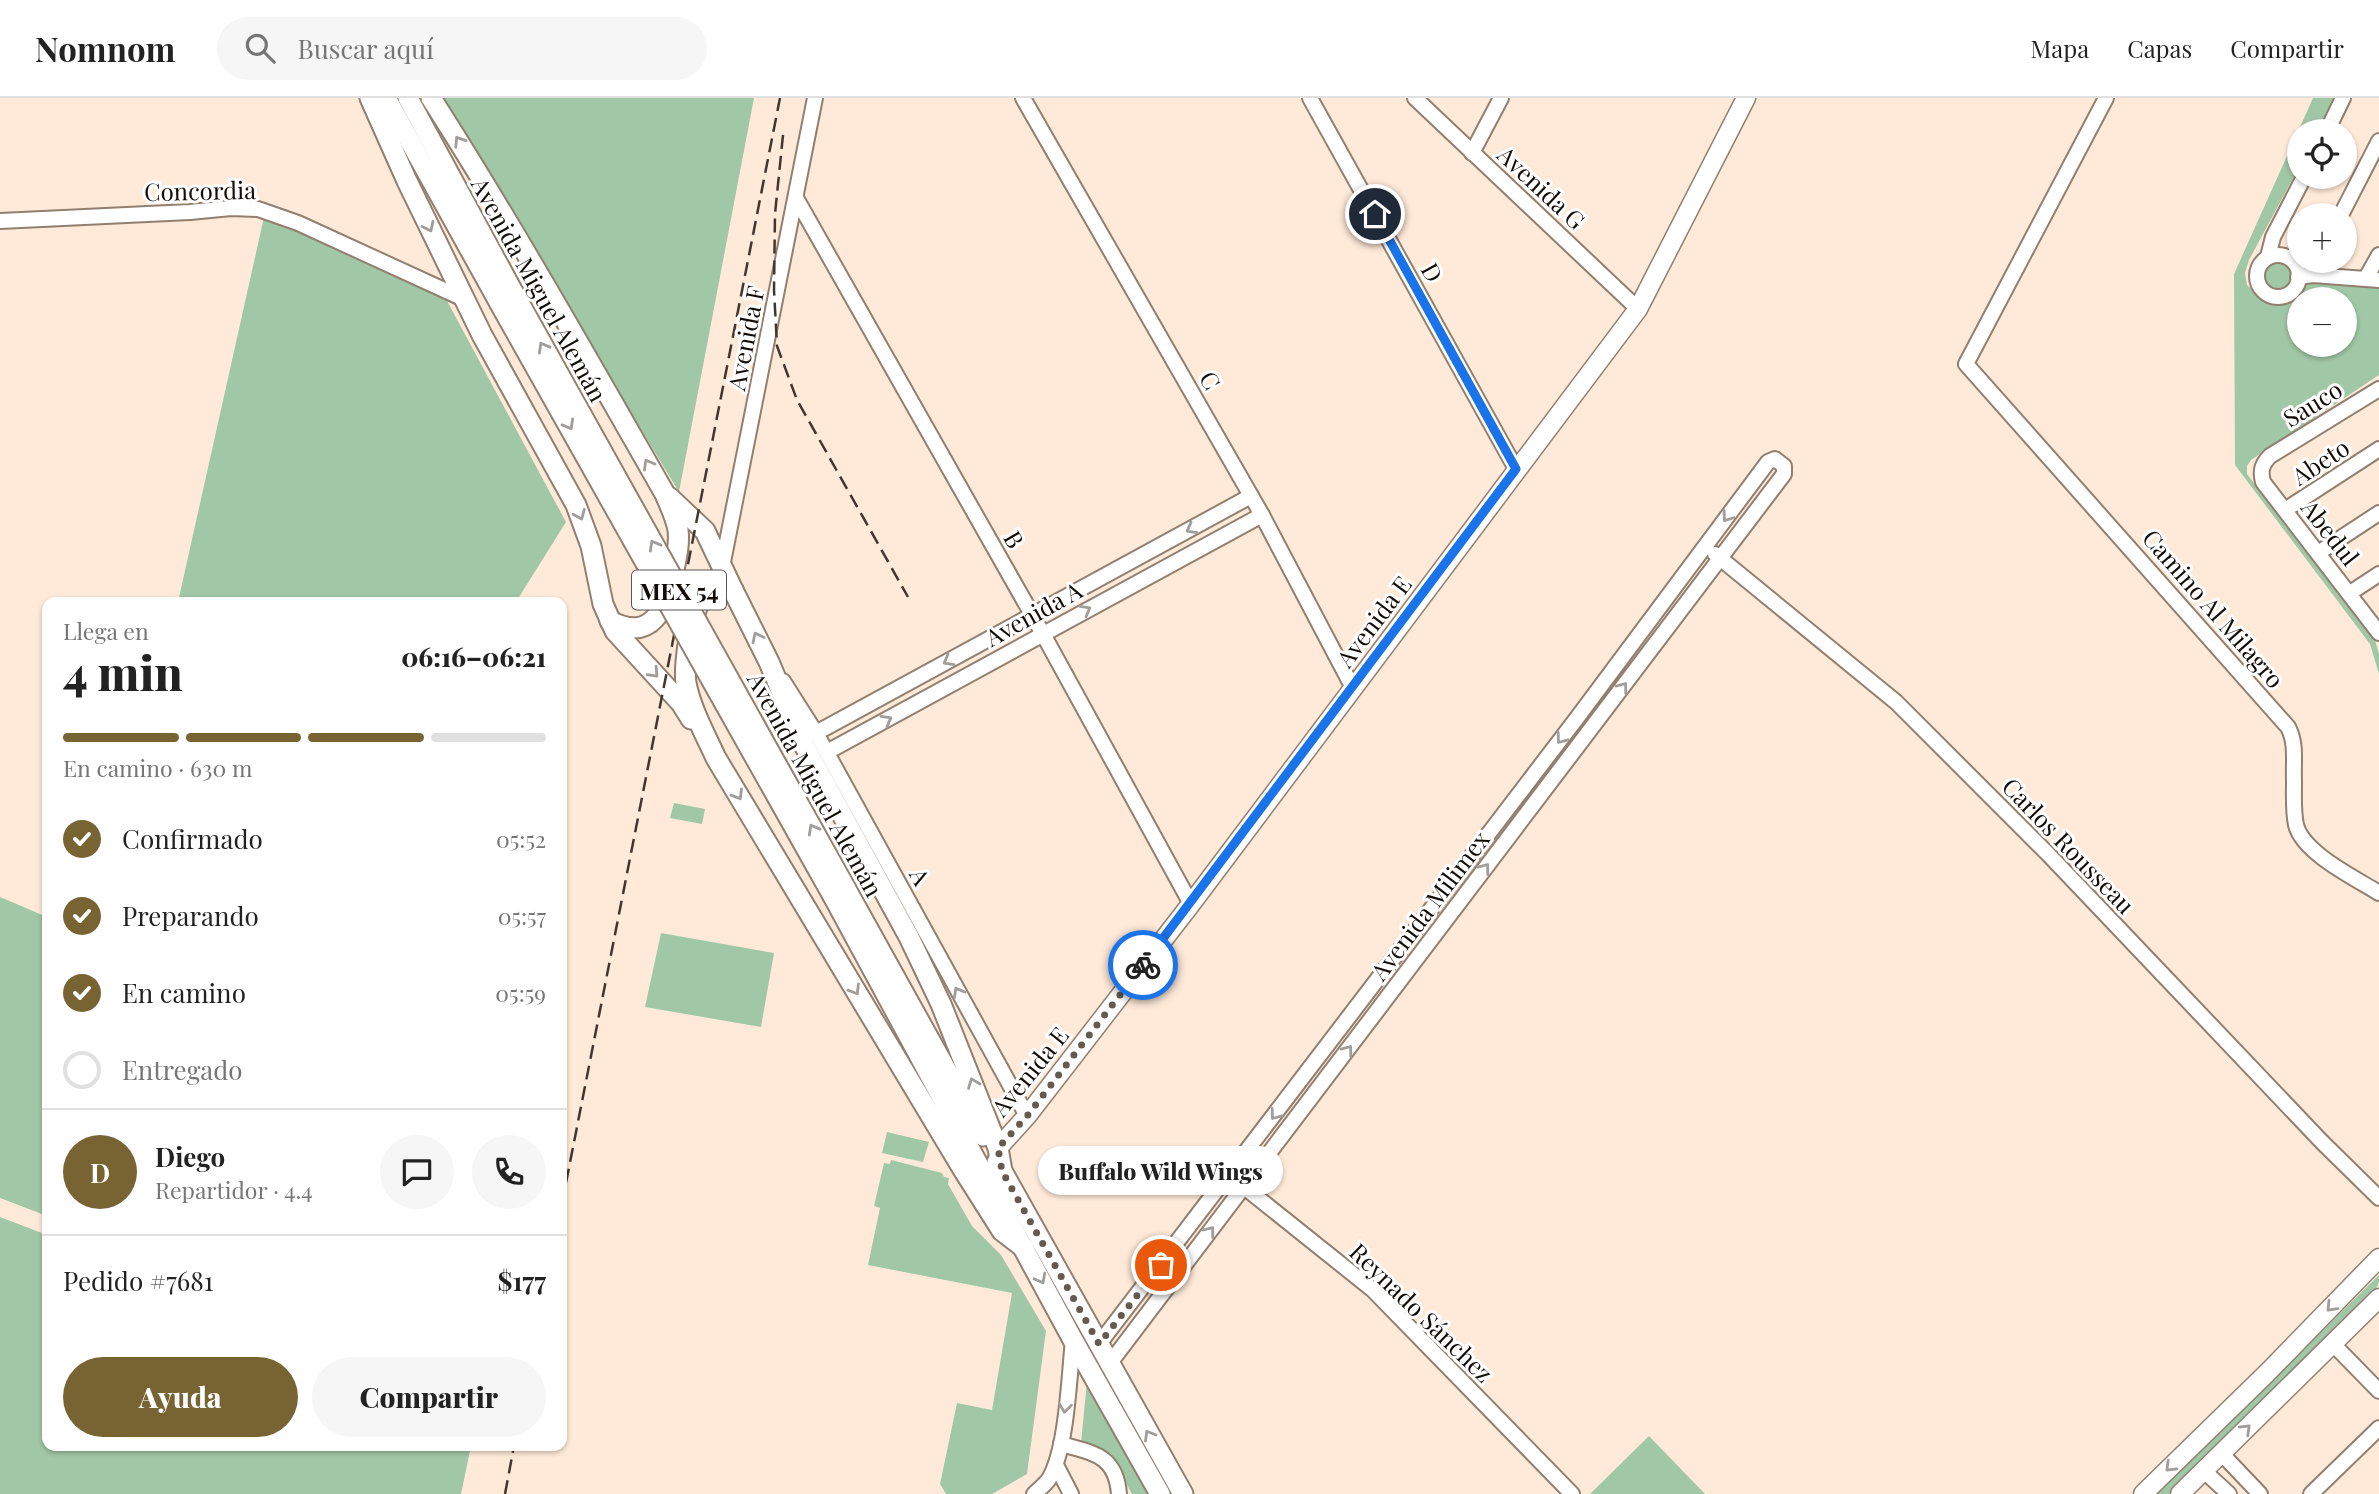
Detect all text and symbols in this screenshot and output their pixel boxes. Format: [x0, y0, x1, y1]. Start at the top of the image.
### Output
search box [217, 17, 707, 80]
text: Nomnom [35, 26, 175, 70]
icon: search [241, 29, 279, 67]
text: Buscar aquí [297, 31, 434, 66]
text: Mapa [2031, 32, 2089, 64]
text: Capas [2127, 32, 2192, 64]
text: Compartir [2230, 32, 2344, 64]
map controls [2287, 119, 2357, 357]
button: locate [2287, 119, 2357, 189]
one-way arrow [454, 136, 467, 149]
street label: Avenida G [1491, 138, 1593, 236]
street label: Avenida Miguel Alemán [464, 170, 615, 407]
street label: Concordia [144, 173, 256, 207]
pin [1345, 184, 1405, 244]
icon: home [1356, 195, 1394, 233]
button: + [2287, 203, 2357, 273]
one-way arrow [421, 220, 435, 232]
street label: D [1415, 257, 1451, 287]
street label: Avenida F [719, 283, 771, 394]
button: − [2287, 287, 2357, 357]
one-way arrow [538, 341, 551, 354]
street label: C [1193, 365, 1229, 395]
street label: Sauco [2277, 373, 2347, 433]
one-way arrow [561, 418, 574, 431]
street label: Abeto [2284, 431, 2355, 492]
one-way arrow [643, 459, 656, 472]
street label: Abedul [2295, 492, 2367, 572]
one-way arrow [572, 508, 586, 520]
one-way arrow [1723, 510, 1735, 522]
one-way arrow [1186, 520, 1198, 534]
street label: Camino Al Milagro [2136, 522, 2292, 694]
street label: B [997, 525, 1033, 553]
one-way arrow [649, 540, 662, 552]
street label: Avenida E [1328, 569, 1418, 674]
road number: MEX 54 [632, 570, 726, 610]
street label: Avenida A [978, 573, 1088, 653]
one-way arrow [1079, 605, 1091, 619]
text: Llega en [63, 615, 149, 646]
one-way arrow [751, 632, 765, 644]
text: 06:16–06:21 [401, 639, 546, 674]
text: 4 min [63, 641, 183, 703]
one-way arrow [943, 653, 955, 666]
one-way arrow [646, 665, 659, 678]
street label: Avenida Miguel Alemán [740, 665, 891, 902]
one-way arrow [1615, 683, 1628, 695]
one-way arrow [879, 714, 892, 728]
one-way arrow [1557, 731, 1570, 743]
text: En camino · 630 m [63, 752, 252, 783]
street label: Carlos Rousseau [1996, 770, 2142, 920]
one-way arrow [729, 787, 742, 800]
icon: check [63, 820, 101, 858]
text: Confirmado [122, 821, 263, 856]
text: 05:52 [496, 823, 546, 854]
street label: Avenida Milimex [1362, 823, 1496, 987]
one-way arrow [808, 824, 821, 836]
street label: A [903, 861, 939, 891]
one-way arrow [1477, 864, 1490, 876]
icon: check [63, 897, 101, 935]
text: Preparando [122, 898, 259, 933]
text: 05:57 [498, 900, 546, 931]
courier [1108, 930, 1178, 1000]
icon: bike [1124, 946, 1162, 984]
icon: check [63, 974, 101, 1012]
text: En camino [122, 975, 246, 1010]
text: 05:59 [495, 977, 546, 1008]
one-way arrow [847, 982, 860, 995]
one-way arrow [953, 987, 967, 999]
street label: Avenida E [982, 1020, 1075, 1123]
one-way arrow [1340, 1045, 1353, 1058]
text: Entregado [122, 1052, 243, 1087]
one-way arrow [968, 1078, 982, 1090]
one-way arrow [1271, 1107, 1283, 1119]
button: chat [380, 1135, 454, 1209]
button: phone [472, 1135, 546, 1209]
text: Diego [155, 1139, 225, 1174]
callout: Buffalo Wild Wings [1038, 1146, 1284, 1195]
text: D [90, 1155, 110, 1190]
text: Buffalo Wild Wings [1058, 1155, 1263, 1186]
text: Repartidor · 4.4 [155, 1174, 313, 1205]
one-way arrow [1202, 1226, 1215, 1239]
pin [1131, 1235, 1191, 1295]
street label: Reynado Sánchez [1343, 1235, 1501, 1389]
icon: bag [1142, 1246, 1180, 1284]
text: Pedido #7681 [63, 1263, 213, 1298]
text: $177 [497, 1263, 546, 1298]
one-way arrow [1032, 1272, 1046, 1284]
one-way arrow [2327, 1299, 2340, 1312]
button: Ayuda [63, 1357, 298, 1437]
button: Compartir [312, 1357, 546, 1437]
one-way arrow [1058, 1402, 1073, 1414]
one-way arrow [2238, 1424, 2251, 1437]
one-way arrow [1144, 1429, 1157, 1442]
one-way arrow [2165, 1459, 2178, 1472]

